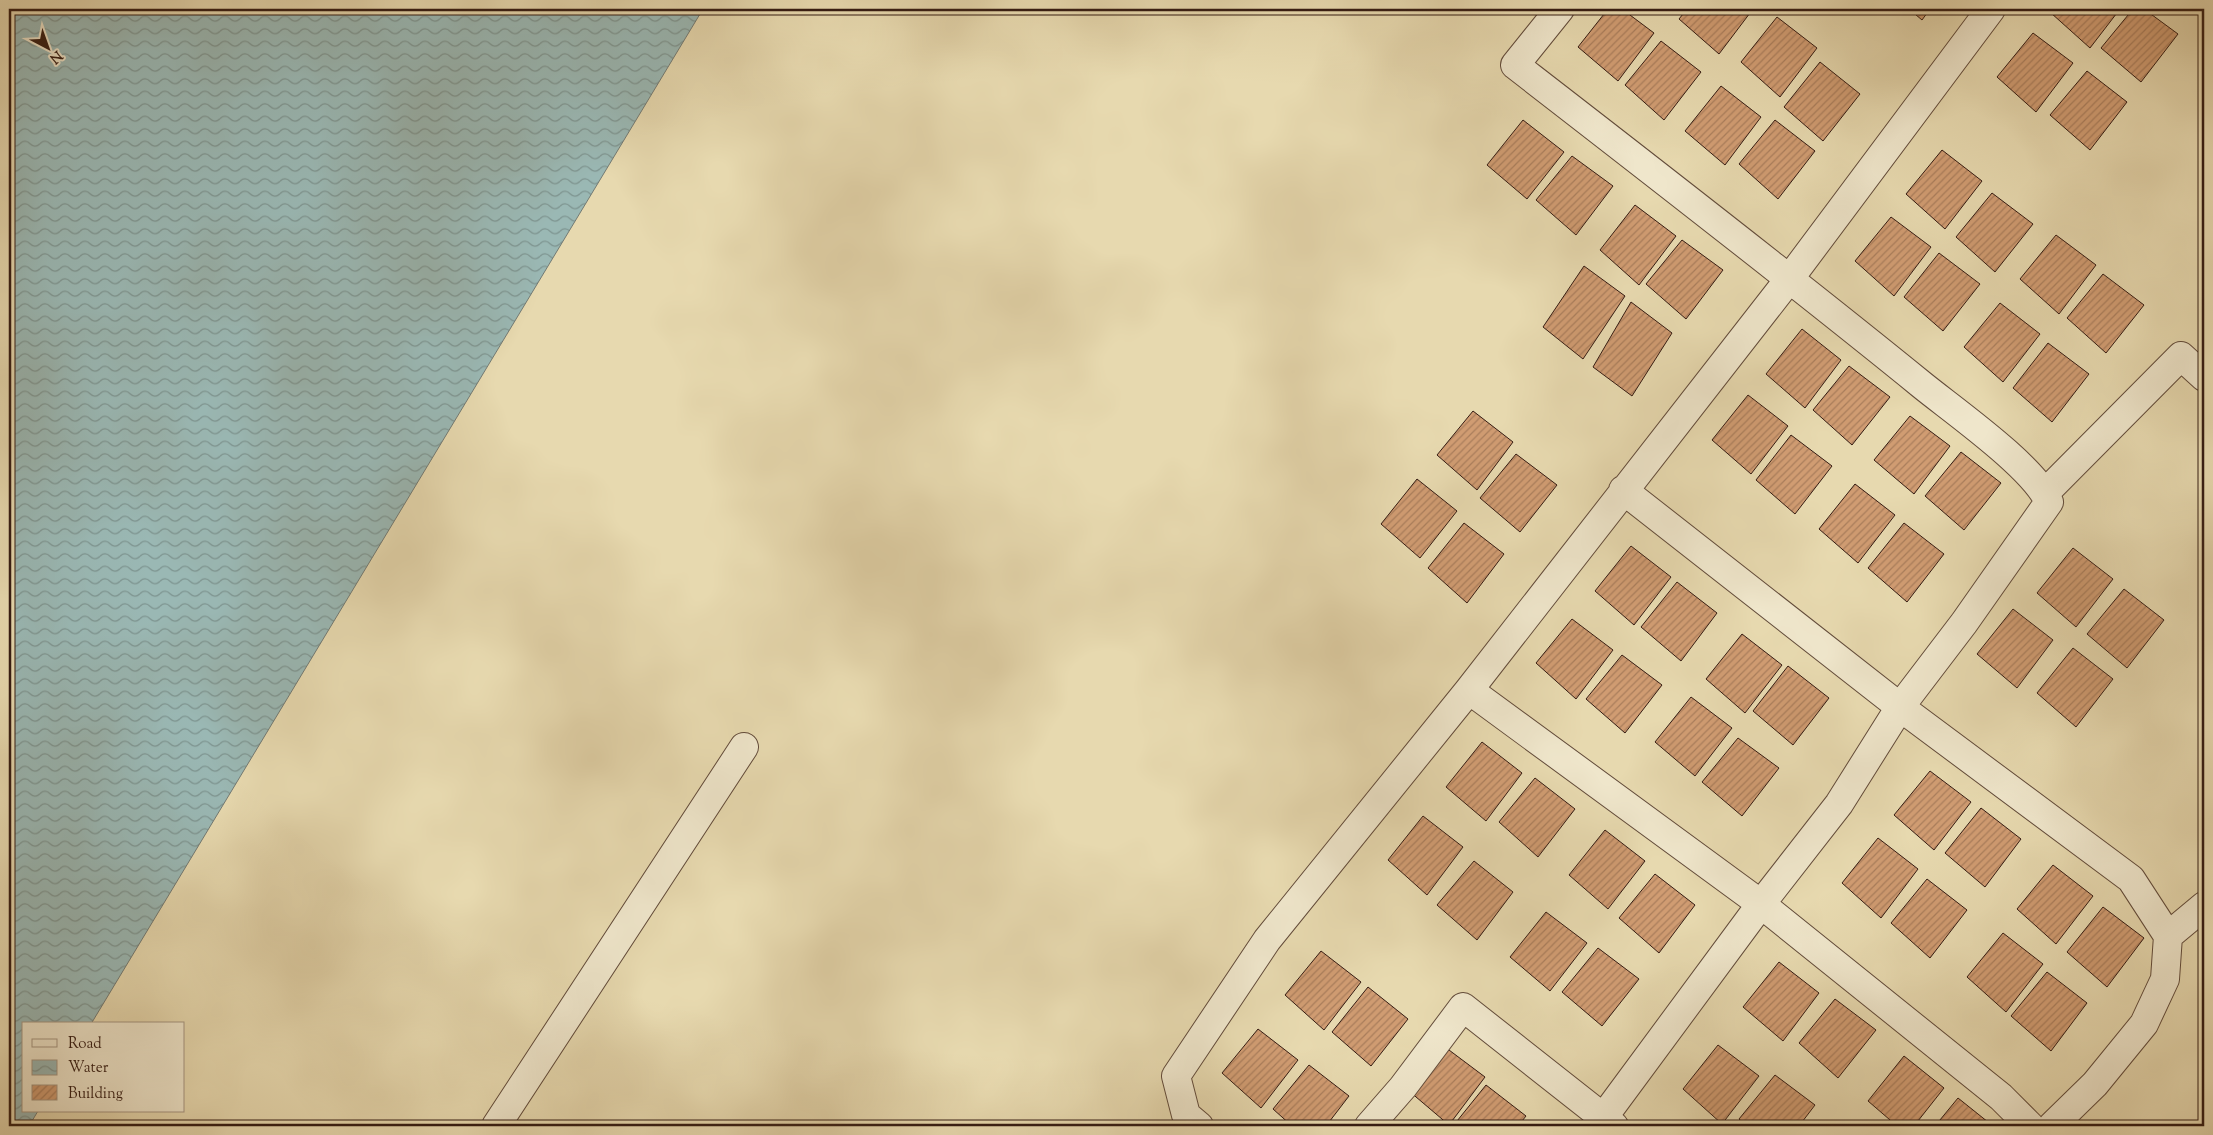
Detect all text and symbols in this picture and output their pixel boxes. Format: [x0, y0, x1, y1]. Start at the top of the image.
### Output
north arrow [22, 22, 72, 72]
text: N [44, 45, 66, 68]
legend [22, 1022, 185, 1112]
text: Road [68, 1034, 102, 1055]
text: Water [68, 1058, 109, 1079]
text: Building [68, 1084, 123, 1105]

